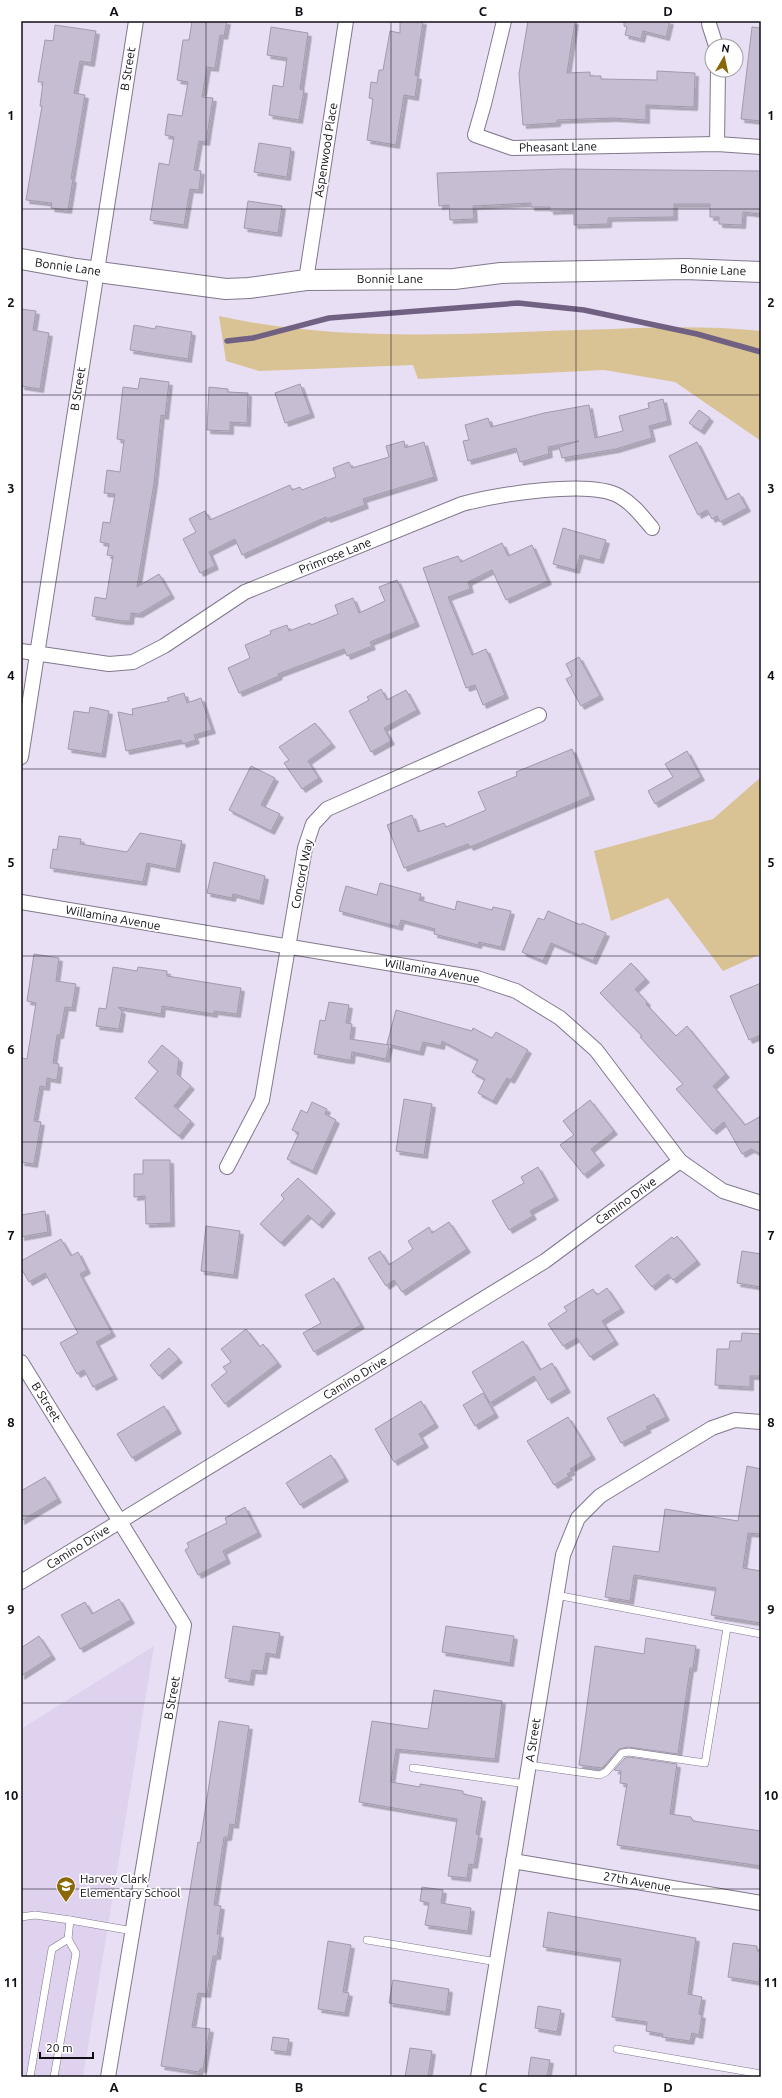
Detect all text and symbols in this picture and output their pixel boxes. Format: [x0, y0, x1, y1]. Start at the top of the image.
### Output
text: A [109, 4, 119, 18]
text: B [295, 4, 304, 18]
text: C [479, 4, 488, 18]
text: D [663, 4, 673, 18]
north arrow [704, 38, 744, 78]
text: N [721, 42, 731, 55]
street label: B Street [118, 46, 137, 92]
street label: Aspenwood Place [312, 102, 339, 198]
text: 1 [7, 108, 15, 122]
text: 1 [767, 108, 775, 122]
street label: Pheasant Lane [519, 139, 597, 154]
street label: Bonnie Lane [34, 255, 102, 278]
street label: Bonnie Lane [680, 262, 746, 277]
street label: Bonnie Lane [357, 272, 423, 285]
text: 2 [7, 295, 15, 309]
text: 2 [767, 295, 775, 309]
street label: B Street [68, 366, 87, 412]
text: 3 [7, 481, 15, 495]
text: 3 [767, 481, 775, 495]
street label: Primrose Lane [297, 535, 373, 576]
text: 4 [7, 668, 15, 682]
text: 4 [767, 668, 775, 682]
street label: Concord Way [288, 838, 315, 910]
text: 5 [7, 855, 15, 869]
text: 5 [767, 855, 775, 869]
street label: Willamina Avenue [65, 903, 162, 932]
street label: Willamina Avenue [384, 956, 481, 985]
text: 6 [7, 1042, 15, 1056]
text: 6 [767, 1042, 775, 1056]
street label: Camino Drive [593, 1174, 659, 1227]
text: 7 [7, 1228, 15, 1242]
text: 7 [767, 1228, 775, 1242]
street label: Camino Drive [321, 1354, 389, 1402]
street label: B Street [29, 1380, 64, 1424]
text: 8 [7, 1415, 15, 1429]
text: 8 [767, 1415, 775, 1429]
street label: Camino Drive [44, 1522, 112, 1571]
text: 9 [7, 1602, 15, 1616]
text: 9 [767, 1602, 775, 1616]
street label: B Street [161, 1675, 182, 1721]
street label: A Street [523, 1717, 542, 1763]
text: 10 [4, 1788, 18, 1802]
text: 10 [764, 1788, 778, 1802]
street label: 27th Avenue [602, 1869, 672, 1894]
place label: Harvey Clark Elementary School [80, 1872, 180, 1899]
school or university icon: Harvey Clark Elementary School [55, 1875, 77, 1903]
text: 11 [4, 1975, 18, 1989]
text: 11 [764, 1975, 778, 1989]
scale bar [40, 2034, 93, 2060]
text: 20 m [46, 2041, 73, 2054]
text: A [109, 2080, 119, 2094]
text: B [295, 2080, 304, 2094]
text: C [479, 2080, 488, 2094]
text: D [663, 2080, 673, 2094]

